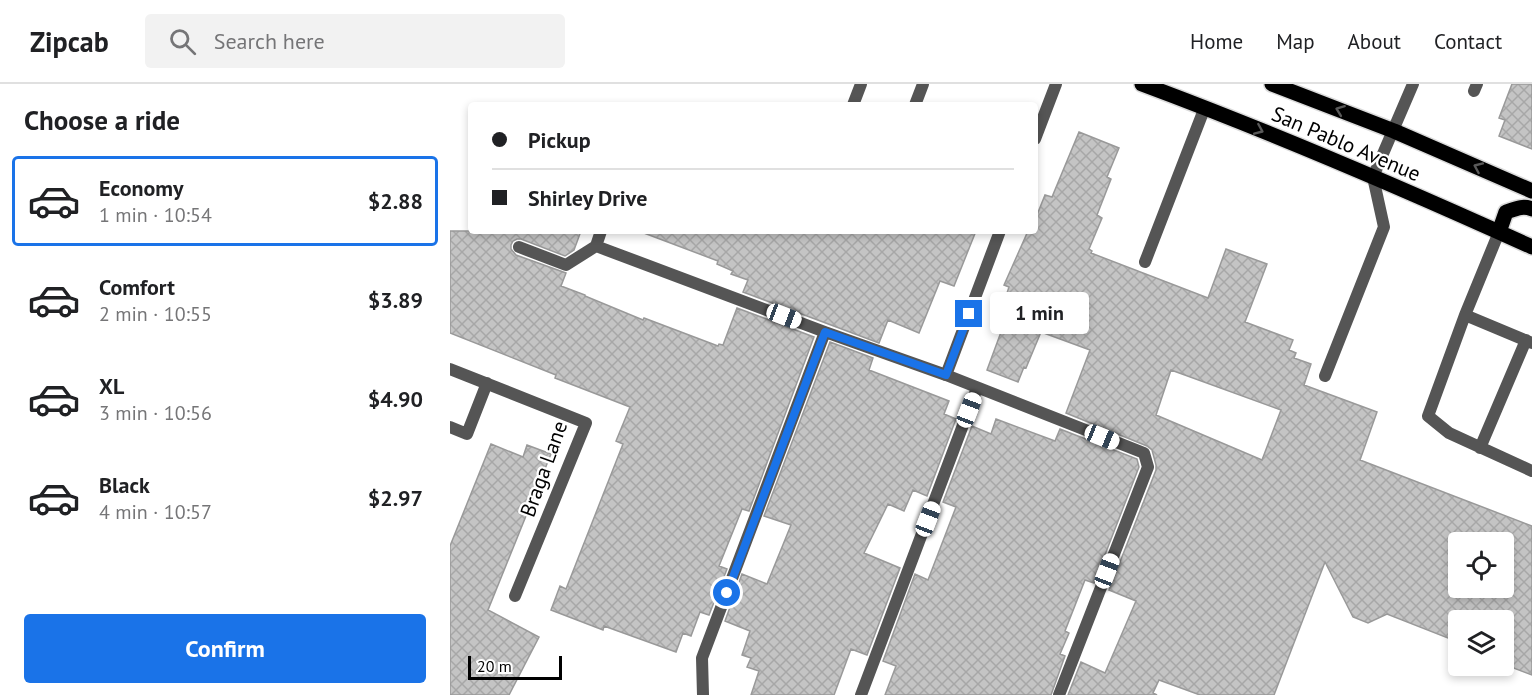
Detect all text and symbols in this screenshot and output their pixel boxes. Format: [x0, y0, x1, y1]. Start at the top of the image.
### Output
search box [145, 14, 565, 68]
text: Zipcab [30, 23, 109, 60]
icon: search [166, 25, 199, 58]
text: Search here [214, 27, 325, 55]
text: Home [1190, 28, 1243, 55]
text: Map [1276, 28, 1315, 55]
text: About [1348, 28, 1401, 55]
text: Contact [1434, 28, 1502, 55]
street label: San Pablo Avenue [1268, 100, 1425, 187]
text: Choose a ride [24, 103, 180, 137]
one-way arrow [1335, 104, 1345, 117]
one-way arrow [1253, 123, 1264, 135]
text: Pickup [528, 126, 591, 154]
one-way arrow [1474, 162, 1485, 174]
icon: car [27, 174, 81, 228]
text: Economy [99, 174, 183, 202]
text: Shirley Drive [528, 184, 647, 212]
text: $2.88 [368, 187, 423, 215]
text: 1 min · 10:54 [99, 202, 212, 228]
icon: car [27, 273, 81, 327]
text: Comfort [99, 273, 175, 301]
text: $3.89 [368, 286, 423, 314]
callout: 1 min [990, 293, 1089, 335]
route end [955, 300, 982, 327]
text: 1 min [1015, 300, 1064, 326]
text: 2 min · 10:55 [99, 301, 212, 327]
car [764, 301, 804, 331]
icon: car [27, 372, 81, 426]
text: XL [99, 372, 124, 400]
text: $4.90 [368, 385, 423, 413]
car [954, 390, 984, 430]
text: 3 min · 10:56 [99, 400, 212, 426]
street label: Braga Lane [514, 417, 573, 520]
car [1082, 422, 1122, 452]
icon: car [27, 471, 81, 525]
text: Black [99, 471, 150, 499]
text: $2.97 [368, 484, 423, 512]
text: 4 min · 10:57 [99, 499, 212, 525]
car [913, 499, 943, 539]
map controls [1448, 532, 1514, 676]
button: locate [1448, 532, 1514, 598]
car [1092, 551, 1122, 591]
route start [713, 579, 740, 606]
button: layers [1448, 610, 1514, 676]
button: Confirm [24, 614, 426, 683]
scale bar [468, 653, 562, 680]
text: 20 m [477, 656, 512, 676]

